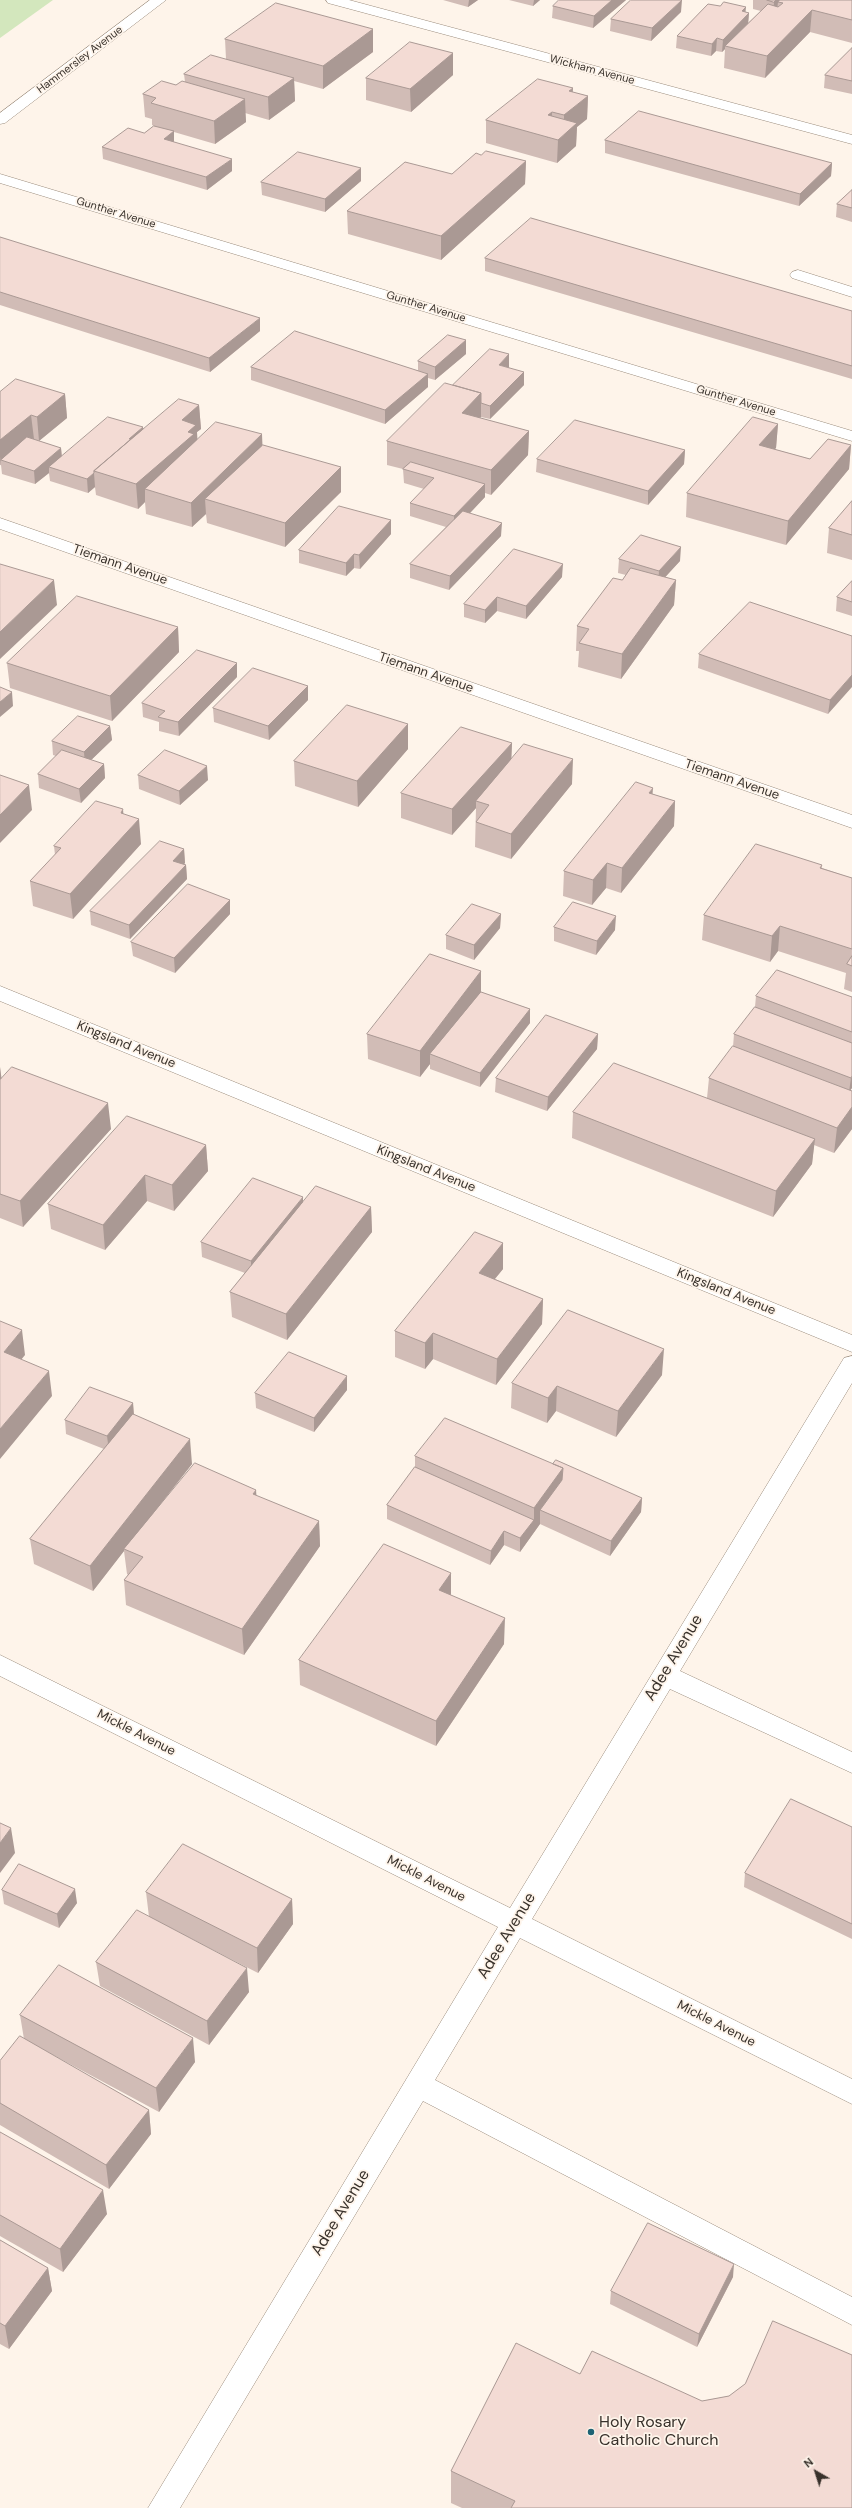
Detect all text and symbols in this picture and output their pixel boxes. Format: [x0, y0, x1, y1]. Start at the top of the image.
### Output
street label: Hammersley Avenue [35, 23, 125, 97]
street label: Wickham Avenue [548, 52, 636, 88]
street label: Gunther Avenue [75, 195, 157, 231]
street label: Gunther Avenue [385, 289, 467, 325]
street label: Gunther Avenue [695, 383, 777, 419]
street label: Tiemann Avenue [71, 542, 169, 588]
street label: Tiemann Avenue [377, 650, 475, 696]
street label: Tiemann Avenue [683, 757, 781, 803]
street label: Kingsland Avenue [74, 1018, 178, 1072]
street label: Kingsland Avenue [374, 1142, 478, 1196]
street label: Kingsland Avenue [674, 1265, 778, 1319]
street label: Adee Avenue [641, 1611, 707, 1705]
street label: Mickle Avenue [94, 1707, 178, 1759]
street label: Mickle Avenue [384, 1853, 468, 1905]
street label: Adee Avenue [474, 1889, 540, 1983]
street label: Mickle Avenue [674, 1998, 758, 2050]
street label: Adee Avenue [308, 2166, 374, 2260]
place label: Holy Rosary Catholic Church [599, 2413, 719, 2451]
marker: Holy Rosary Catholic Church [586, 2427, 596, 2437]
north arrow [796, 2452, 836, 2492]
text: N [801, 2455, 816, 2471]

